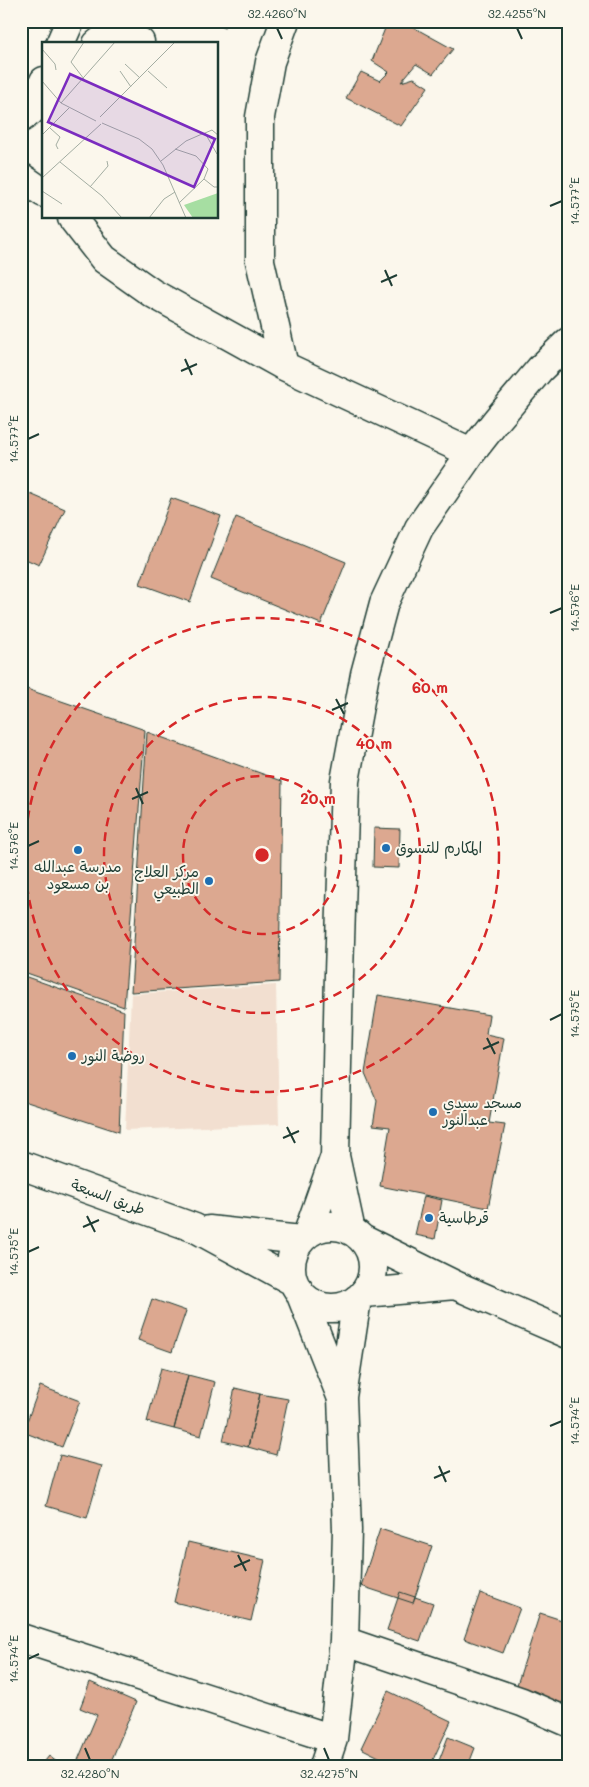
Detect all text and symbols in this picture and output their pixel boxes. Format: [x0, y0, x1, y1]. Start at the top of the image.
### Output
text: 32.4260°N [247, 5, 307, 21]
text: 32.4255°N [488, 5, 546, 21]
inset map [42, 42, 219, 219]
text: 14.577°E [566, 177, 582, 225]
text: 14.577°E [5, 415, 21, 463]
text: 14.576°E [566, 584, 582, 632]
text: 60 m [412, 677, 448, 697]
text: 40 m [356, 733, 392, 753]
text: 20 m [300, 788, 336, 808]
text: 14.576°E [5, 822, 21, 870]
place label: المكارم للتسوق [396, 837, 482, 859]
marker: المكارم للتسوق [380, 842, 392, 854]
marker: مدرسة عبدالله بن مسعود [72, 844, 84, 856]
centre of rings [253, 846, 271, 864]
place label: مدرسة عبدالله بن مسعود [34, 856, 122, 894]
place label: مركز العلاج الطبيعي [134, 861, 199, 902]
marker: مركز العلاج الطبيعي [203, 875, 215, 887]
text: 14.575°E [566, 990, 582, 1038]
place label: روضة النور [81, 1045, 145, 1066]
marker: روضة النور [66, 1050, 78, 1062]
place label: مسجد سيدي عبدالنور [442, 1092, 522, 1130]
marker: مسجد سيدي عبدالنور [427, 1106, 439, 1118]
street label: طريق السبعة [69, 1173, 148, 1219]
place label: قرطاسية [439, 1207, 489, 1227]
marker: قرطاسية [423, 1212, 435, 1224]
text: 14.575°E [5, 1228, 21, 1276]
text: 14.574°E [566, 1397, 582, 1445]
text: 14.574°E [5, 1635, 21, 1683]
text: 32.4280°N [60, 1765, 120, 1781]
text: 32.4275°N [300, 1765, 358, 1781]

